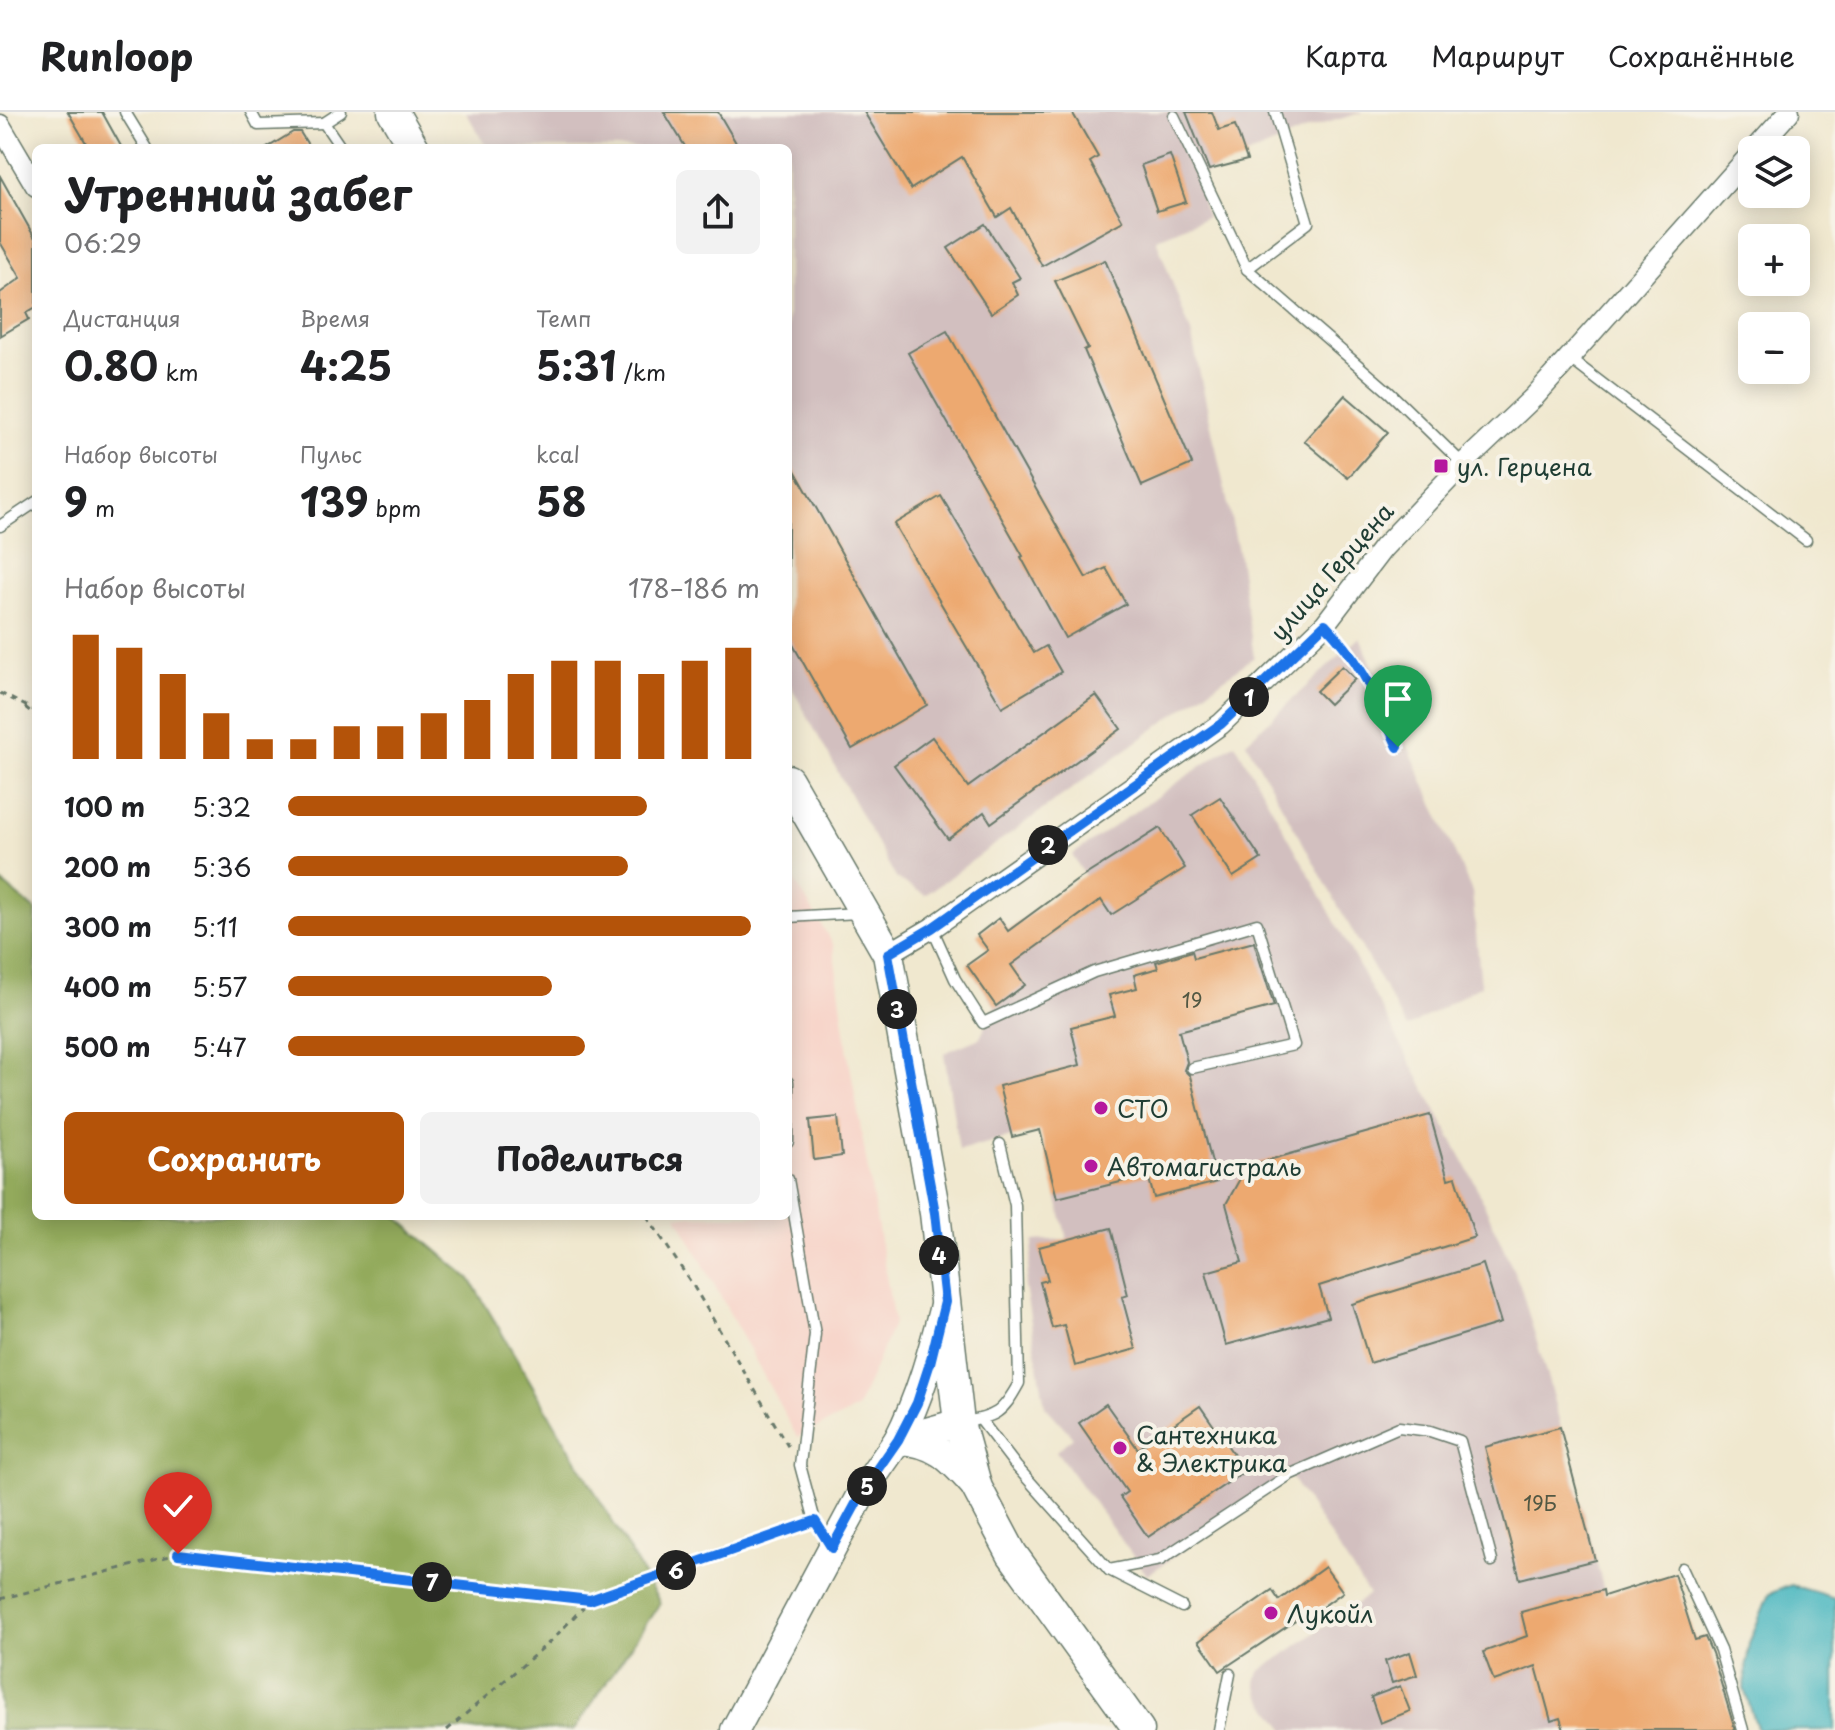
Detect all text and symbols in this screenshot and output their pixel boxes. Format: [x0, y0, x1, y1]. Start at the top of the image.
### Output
text: Runloop [40, 27, 193, 84]
text: Карта [1305, 34, 1387, 77]
text: Маршрут [1431, 34, 1564, 77]
text: Сохранённые [1608, 34, 1795, 77]
map controls [1738, 136, 1810, 384]
button: layers [1738, 136, 1810, 208]
text: Утренний забег [64, 160, 412, 226]
button: share [676, 170, 760, 254]
text: 06:29 [64, 223, 142, 262]
button: + [1738, 224, 1810, 296]
text: Дистанция [64, 301, 181, 334]
text: Время [300, 301, 370, 334]
text: Темп [536, 301, 592, 334]
button: − [1738, 312, 1810, 384]
text: 0.80 [64, 334, 158, 395]
text: 4:25 [300, 334, 392, 395]
text: 5:31 [536, 334, 617, 395]
text: km [158, 355, 199, 388]
text: /km [617, 355, 666, 388]
text: Набор высоты [64, 437, 218, 470]
text: Пульс [300, 437, 362, 470]
text: kcal [536, 437, 580, 470]
place label: ул. Герцена [1457, 448, 1592, 484]
marker: ул. Герцена [1432, 457, 1450, 475]
text: 9 [64, 470, 88, 531]
text: 139 [300, 470, 369, 531]
text: 58 [536, 470, 587, 531]
text: m [88, 491, 115, 524]
text: bpm [369, 491, 421, 524]
street label: улица Герцена [1261, 494, 1401, 648]
text: Набор высоты [64, 568, 246, 607]
text: 178–186 m [628, 568, 760, 607]
pin [1364, 665, 1432, 747]
pin: 1 [1229, 677, 1269, 717]
icon: arrive [1376, 677, 1420, 721]
text: 1 [1244, 680, 1254, 713]
text: 100 m [64, 787, 145, 826]
text: 5:32 [192, 787, 251, 826]
pin: 2 [1028, 825, 1068, 865]
text: 2 [1040, 828, 1056, 861]
text: 200 m [64, 847, 151, 886]
text: 5:36 [192, 847, 252, 886]
text: 300 m [64, 907, 152, 946]
text: 5:11 [192, 907, 238, 946]
text: 400 m [64, 967, 152, 1006]
text: 5:57 [192, 967, 247, 1006]
house number: 19 [1182, 985, 1202, 1015]
pin: 3 [877, 989, 917, 1029]
text: 3 [890, 992, 904, 1025]
text: 500 m [64, 1027, 150, 1066]
text: 5:47 [192, 1027, 247, 1066]
place label: СТО [1117, 1090, 1169, 1126]
marker: СТО [1092, 1099, 1110, 1117]
button: Сохранить [64, 1112, 404, 1204]
button: Поделиться [420, 1112, 760, 1204]
place label: Автомагистраль [1107, 1148, 1301, 1184]
marker: Автомагистраль [1082, 1157, 1100, 1175]
pin: 4 [919, 1235, 959, 1275]
text: 4 [932, 1238, 946, 1271]
place label: Сантехника & Электрика [1136, 1416, 1287, 1480]
marker: Сантехника & Электрика [1111, 1439, 1129, 1457]
pin: 5 [847, 1466, 887, 1506]
text: 5 [860, 1469, 874, 1502]
pin [144, 1472, 212, 1554]
icon: check [156, 1484, 200, 1528]
house number: 19Б [1523, 1488, 1557, 1518]
pin: 6 [656, 1550, 696, 1590]
text: 6 [668, 1553, 684, 1586]
pin: 7 [412, 1562, 452, 1602]
text: 7 [426, 1565, 438, 1598]
place label: Лукойл [1287, 1595, 1373, 1631]
marker: Лукойл [1262, 1604, 1280, 1622]

